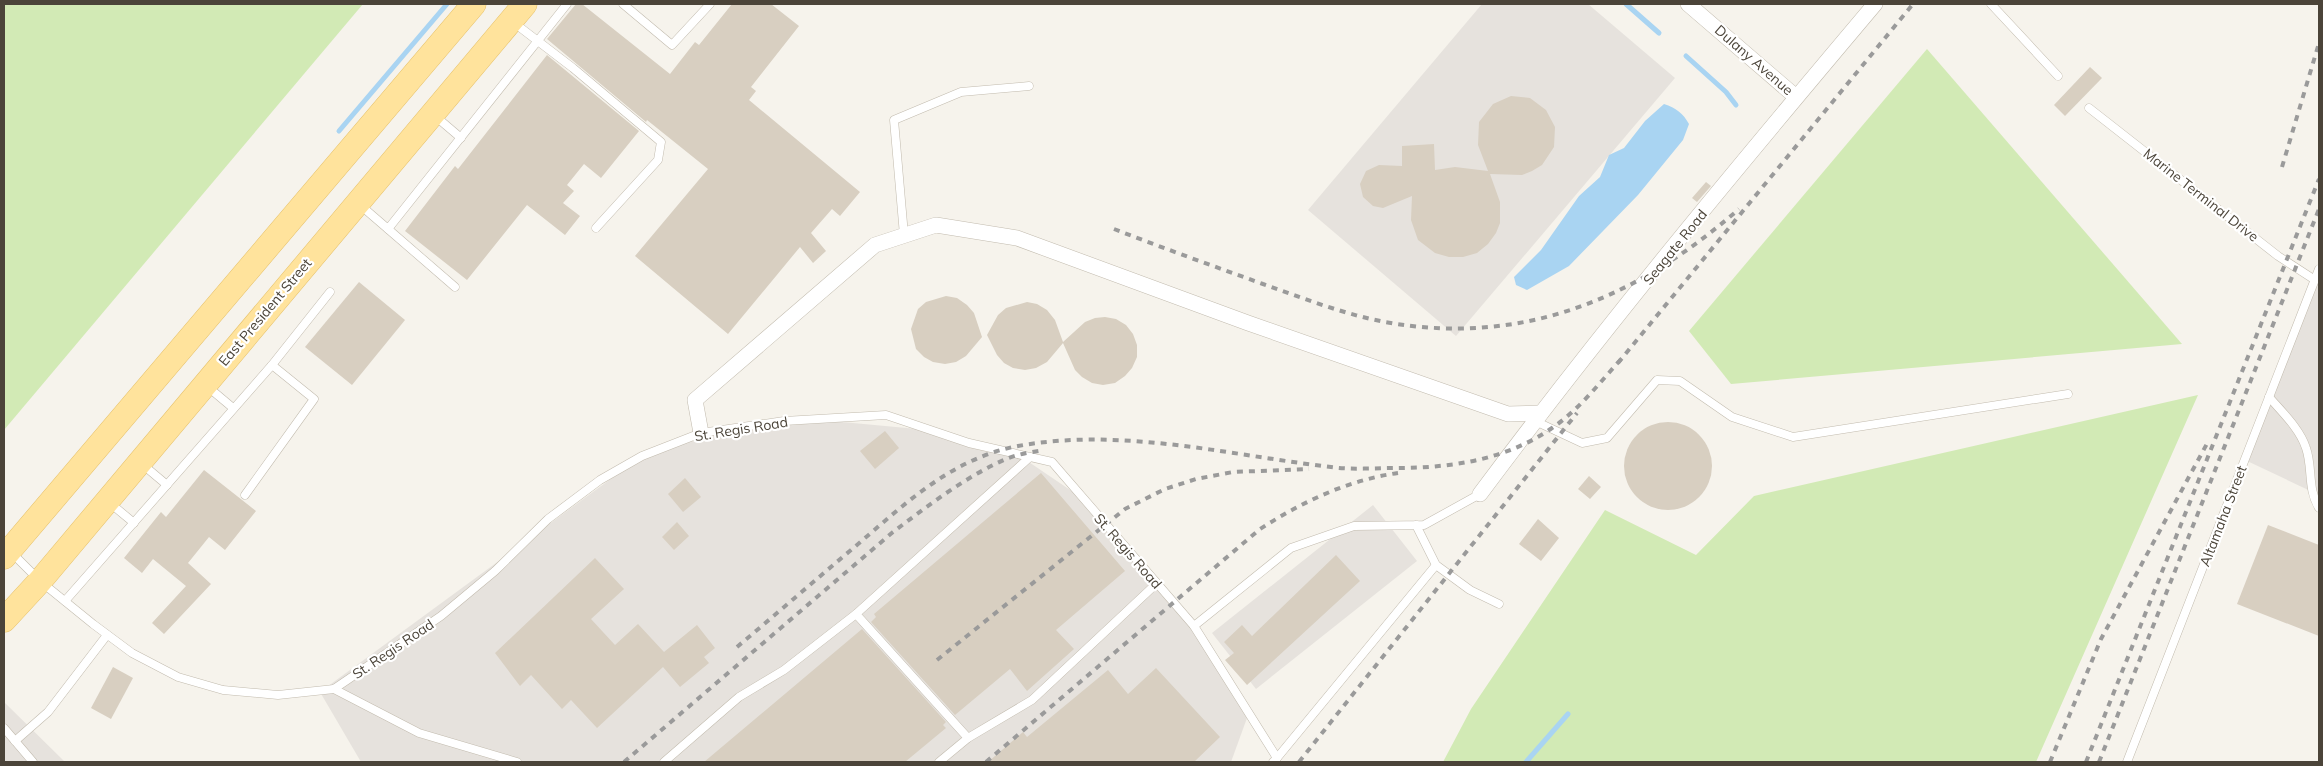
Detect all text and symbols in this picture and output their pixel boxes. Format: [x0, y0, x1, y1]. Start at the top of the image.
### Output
street label: Dulany Avenue [1711, 21, 1797, 99]
street label: Marine Terminal Drive [2140, 144, 2262, 246]
street label: Seagate Road [1639, 206, 1711, 288]
street label: East President Street [215, 254, 315, 370]
street label: St. Regis Road [693, 413, 789, 445]
street label: Altamaha Street [2195, 463, 2251, 569]
street label: St. Regis Road [1090, 509, 1166, 593]
street label: St. Regis Road [349, 615, 437, 683]

